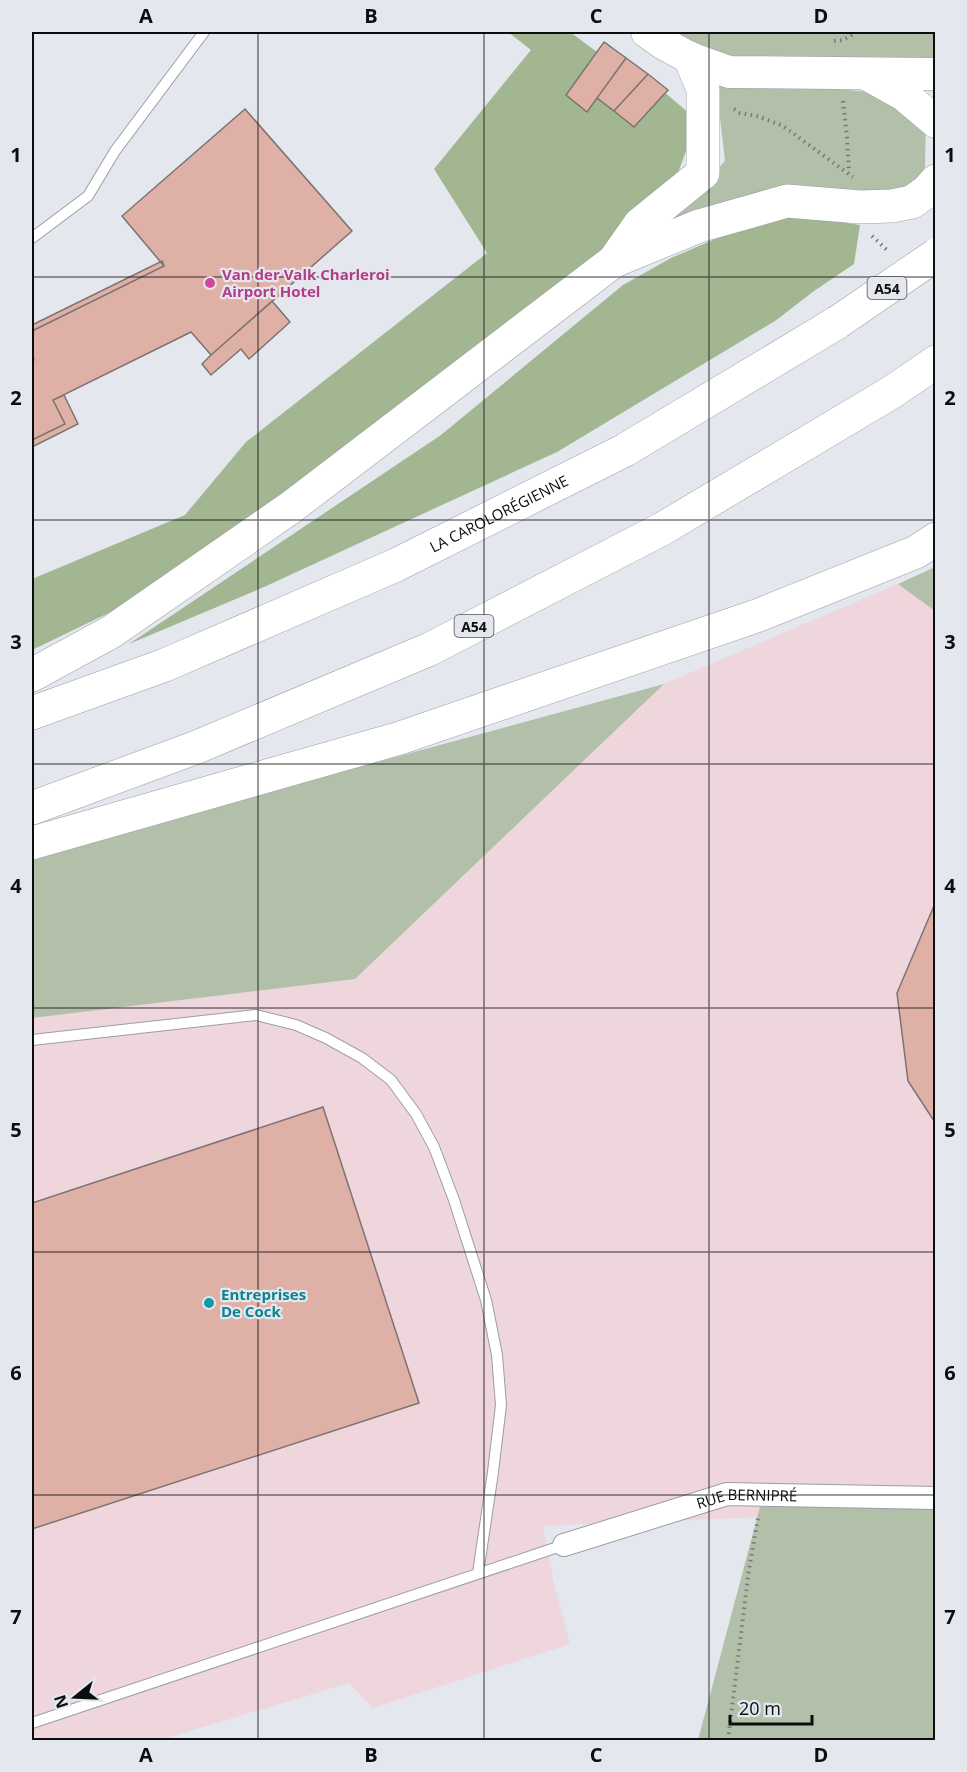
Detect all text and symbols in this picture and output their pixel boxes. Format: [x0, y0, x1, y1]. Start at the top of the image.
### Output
text: A [139, 2, 153, 29]
text: B [364, 2, 378, 29]
text: C [590, 2, 603, 29]
text: D [814, 2, 828, 29]
text: 1 [10, 141, 22, 168]
text: 1 [944, 141, 956, 168]
place label: Van der Valk Charleroi Airport Hotel [222, 264, 390, 301]
marker: Van der Valk Charleroi Airport Hotel [203, 276, 217, 290]
road number: A54 [868, 277, 906, 299]
text: 2 [10, 384, 22, 411]
text: 2 [944, 384, 956, 411]
street label: LA CAROLORÉGIENNE [426, 470, 571, 557]
road number: A54 [454, 615, 494, 637]
text: 3 [10, 628, 22, 655]
text: 3 [944, 628, 956, 655]
text: 4 [10, 872, 22, 899]
text: 4 [944, 872, 956, 899]
text: 5 [10, 1116, 22, 1143]
text: 5 [944, 1116, 956, 1143]
place label: Entreprises De Cock [221, 1284, 306, 1321]
marker: Entreprises De Cock [202, 1296, 216, 1310]
text: 6 [10, 1359, 22, 1386]
text: 6 [944, 1359, 956, 1386]
street label: RUE BERNIPRÉ [694, 1484, 797, 1513]
text: 7 [10, 1603, 22, 1630]
text: 7 [944, 1603, 956, 1630]
north arrow [45, 1667, 105, 1727]
scale bar [730, 1688, 812, 1726]
text: N [48, 1692, 73, 1711]
text: 20 m [739, 1696, 781, 1720]
text: A [139, 1741, 153, 1768]
text: B [364, 1741, 378, 1768]
text: C [590, 1741, 603, 1768]
text: D [814, 1741, 828, 1768]

